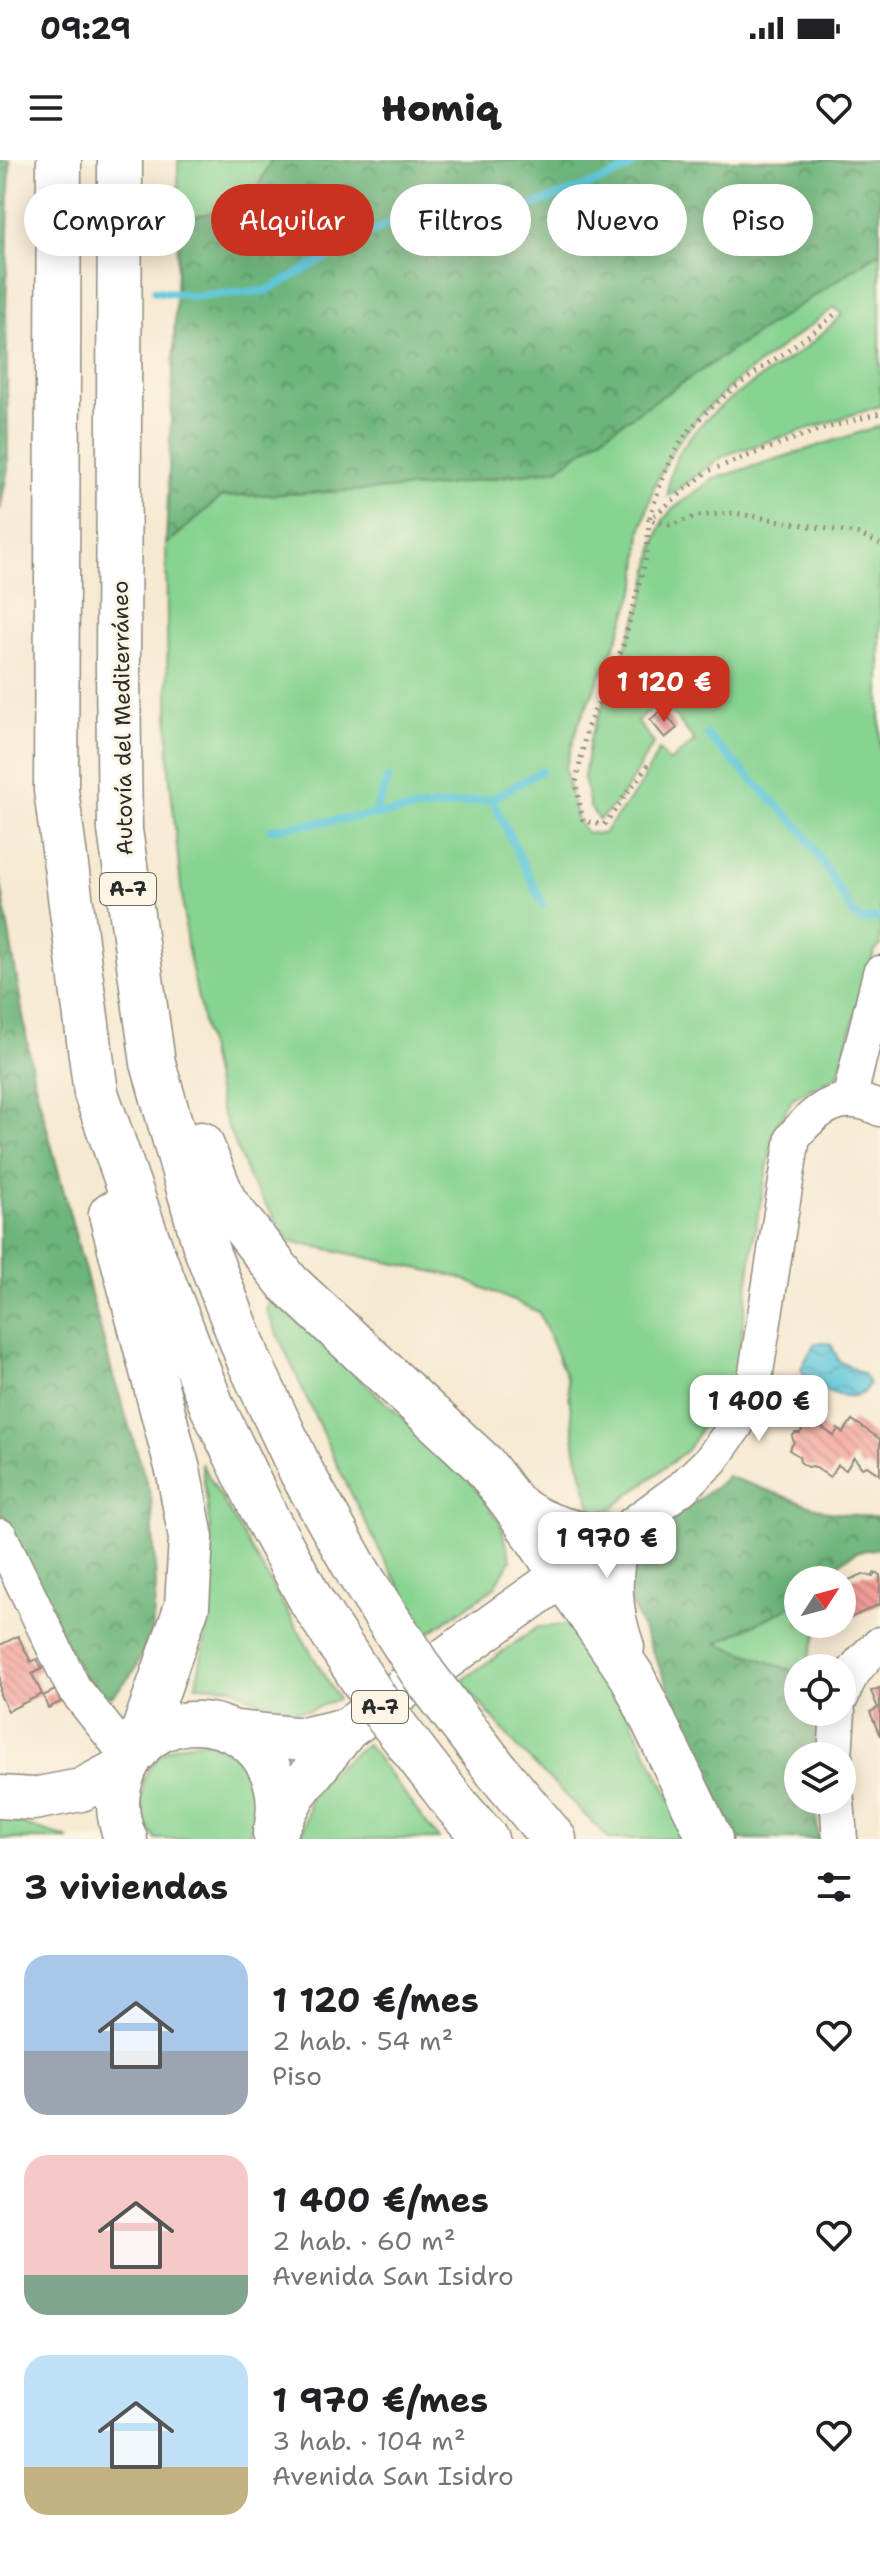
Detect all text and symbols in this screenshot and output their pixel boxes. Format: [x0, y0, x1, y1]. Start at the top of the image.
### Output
text: 09:29 [40, 8, 131, 49]
text: Homiq [381, 84, 499, 133]
icon: menu [24, 86, 68, 130]
icon: heart [812, 86, 856, 130]
chip: Comprar [24, 184, 195, 256]
chip: Alquilar [211, 184, 374, 256]
chip: Filtros [390, 184, 531, 256]
chip: Nuevo [547, 184, 687, 256]
chip: Piso [703, 184, 813, 256]
street label: Autovía del Mediterráneo [106, 580, 139, 856]
pin: 1 120 € [590, 656, 738, 724]
text: 1 120 € [617, 664, 711, 699]
road number: A-7 [100, 873, 156, 905]
pin: 1 400 € [685, 1375, 833, 1443]
text: 1 400 € [708, 1383, 810, 1418]
pin: 1 970 € [533, 1512, 681, 1580]
text: 1 970 € [556, 1520, 658, 1555]
north arrow [784, 1566, 856, 1638]
map controls [784, 1566, 856, 1814]
button: locate [784, 1654, 856, 1726]
road number: A-7 [352, 1691, 408, 1723]
button: layers [784, 1742, 856, 1814]
text: 3 viviendas [24, 1864, 228, 1910]
icon: filters [812, 1865, 856, 1909]
text: 1 120 €/mes [272, 1977, 479, 2023]
icon: home [88, 1987, 184, 2083]
icon: heart [812, 2013, 856, 2057]
text: 2 hab. · 54 m² [272, 2023, 453, 2058]
text: Piso [272, 2058, 322, 2093]
text: 1 400 €/mes [272, 2177, 489, 2223]
icon: home [88, 2187, 184, 2283]
icon: heart [812, 2213, 856, 2257]
text: 2 hab. · 60 m² [272, 2223, 456, 2258]
text: Avenida San Isidro [272, 2258, 514, 2293]
text: 1 970 €/mes [272, 2377, 488, 2423]
icon: home [88, 2387, 184, 2483]
icon: heart [812, 2413, 856, 2457]
text: 3 hab. · 104 m² [272, 2423, 466, 2458]
text: Avenida San Isidro [272, 2458, 514, 2493]

